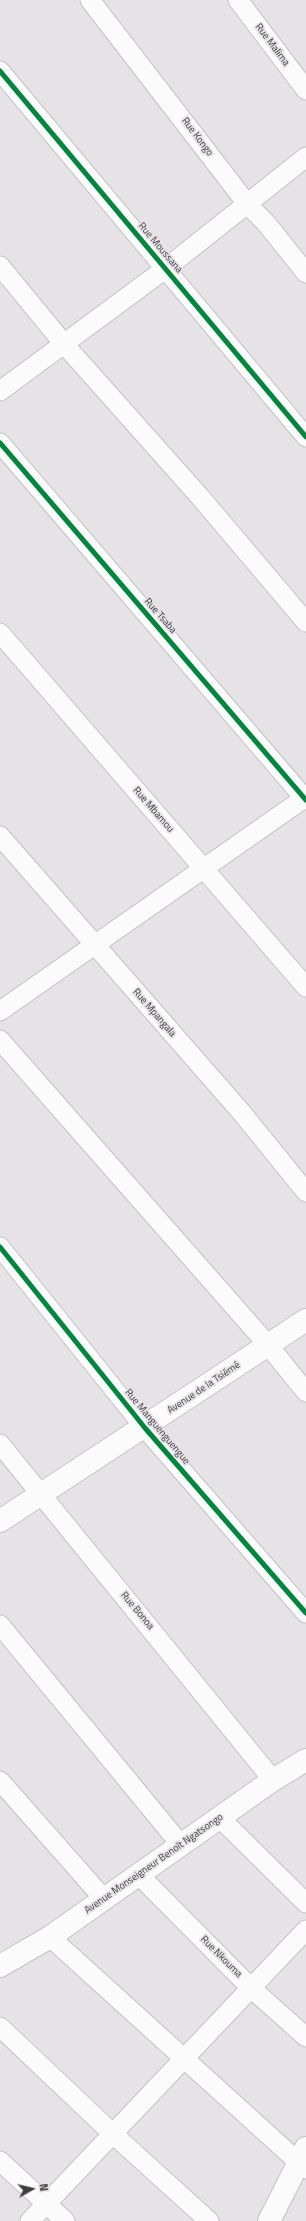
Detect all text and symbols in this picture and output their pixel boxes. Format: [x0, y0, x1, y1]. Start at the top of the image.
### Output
street label: Rue Malima [252, 21, 292, 69]
street label: Rue Kongo [179, 115, 215, 159]
street label: Rue Moussana [135, 220, 185, 276]
street label: Rue Tsaba [141, 596, 179, 636]
street label: Rue Mbamou [130, 785, 176, 835]
street label: Rue Mpangala [130, 986, 178, 1040]
street label: Avenue de la Tsiémé [165, 1359, 243, 1417]
street label: Rue Manguenguengue [122, 1387, 192, 1467]
street label: Rue Bonoa [118, 1590, 156, 1632]
street label: Avenue Monseigneur Benoît Ngatsongo [82, 1811, 226, 1917]
street label: Rue Nkouma [198, 1934, 244, 1980]
north arrow [12, 2169, 52, 2209]
text: N [35, 2182, 52, 2192]

